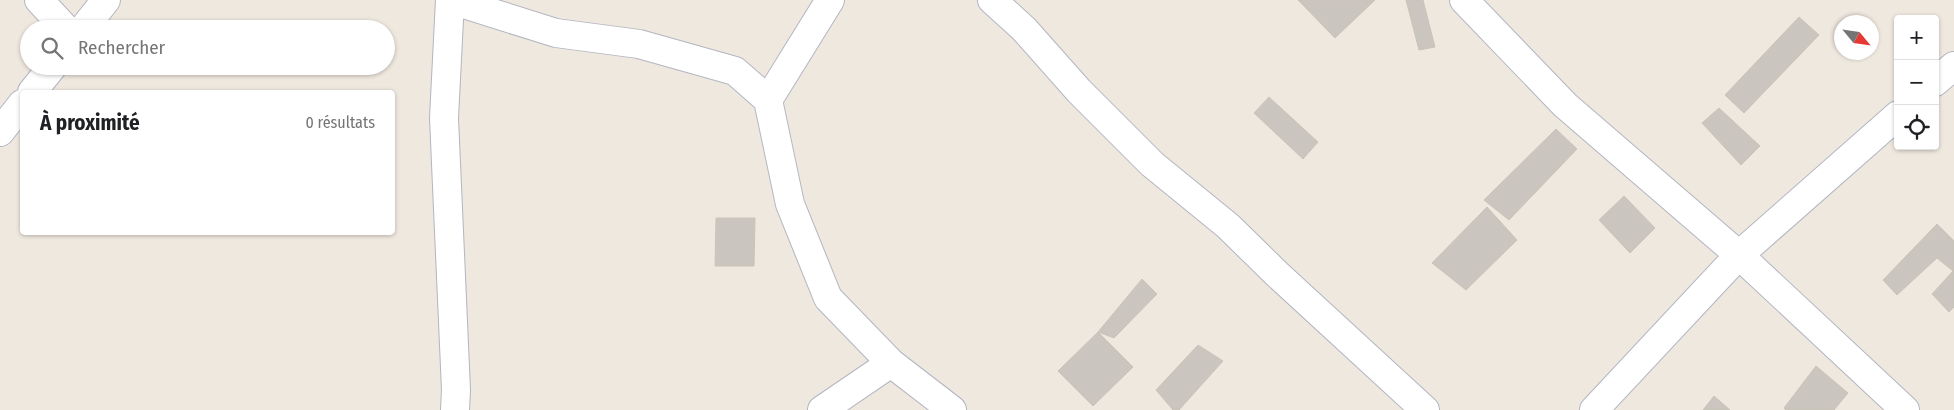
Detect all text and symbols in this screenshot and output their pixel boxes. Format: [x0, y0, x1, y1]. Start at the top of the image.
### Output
north arrow [1834, 15, 1879, 60]
map controls [1894, 15, 1939, 150]
button: + [1894, 15, 1939, 60]
search box [20, 20, 395, 75]
icon: search [38, 34, 66, 62]
text: Rechercher [78, 36, 165, 59]
button: − [1894, 60, 1939, 105]
button: locate [1894, 105, 1939, 150]
text: À proximité [40, 110, 140, 136]
text: 0 résultats [305, 113, 375, 132]

